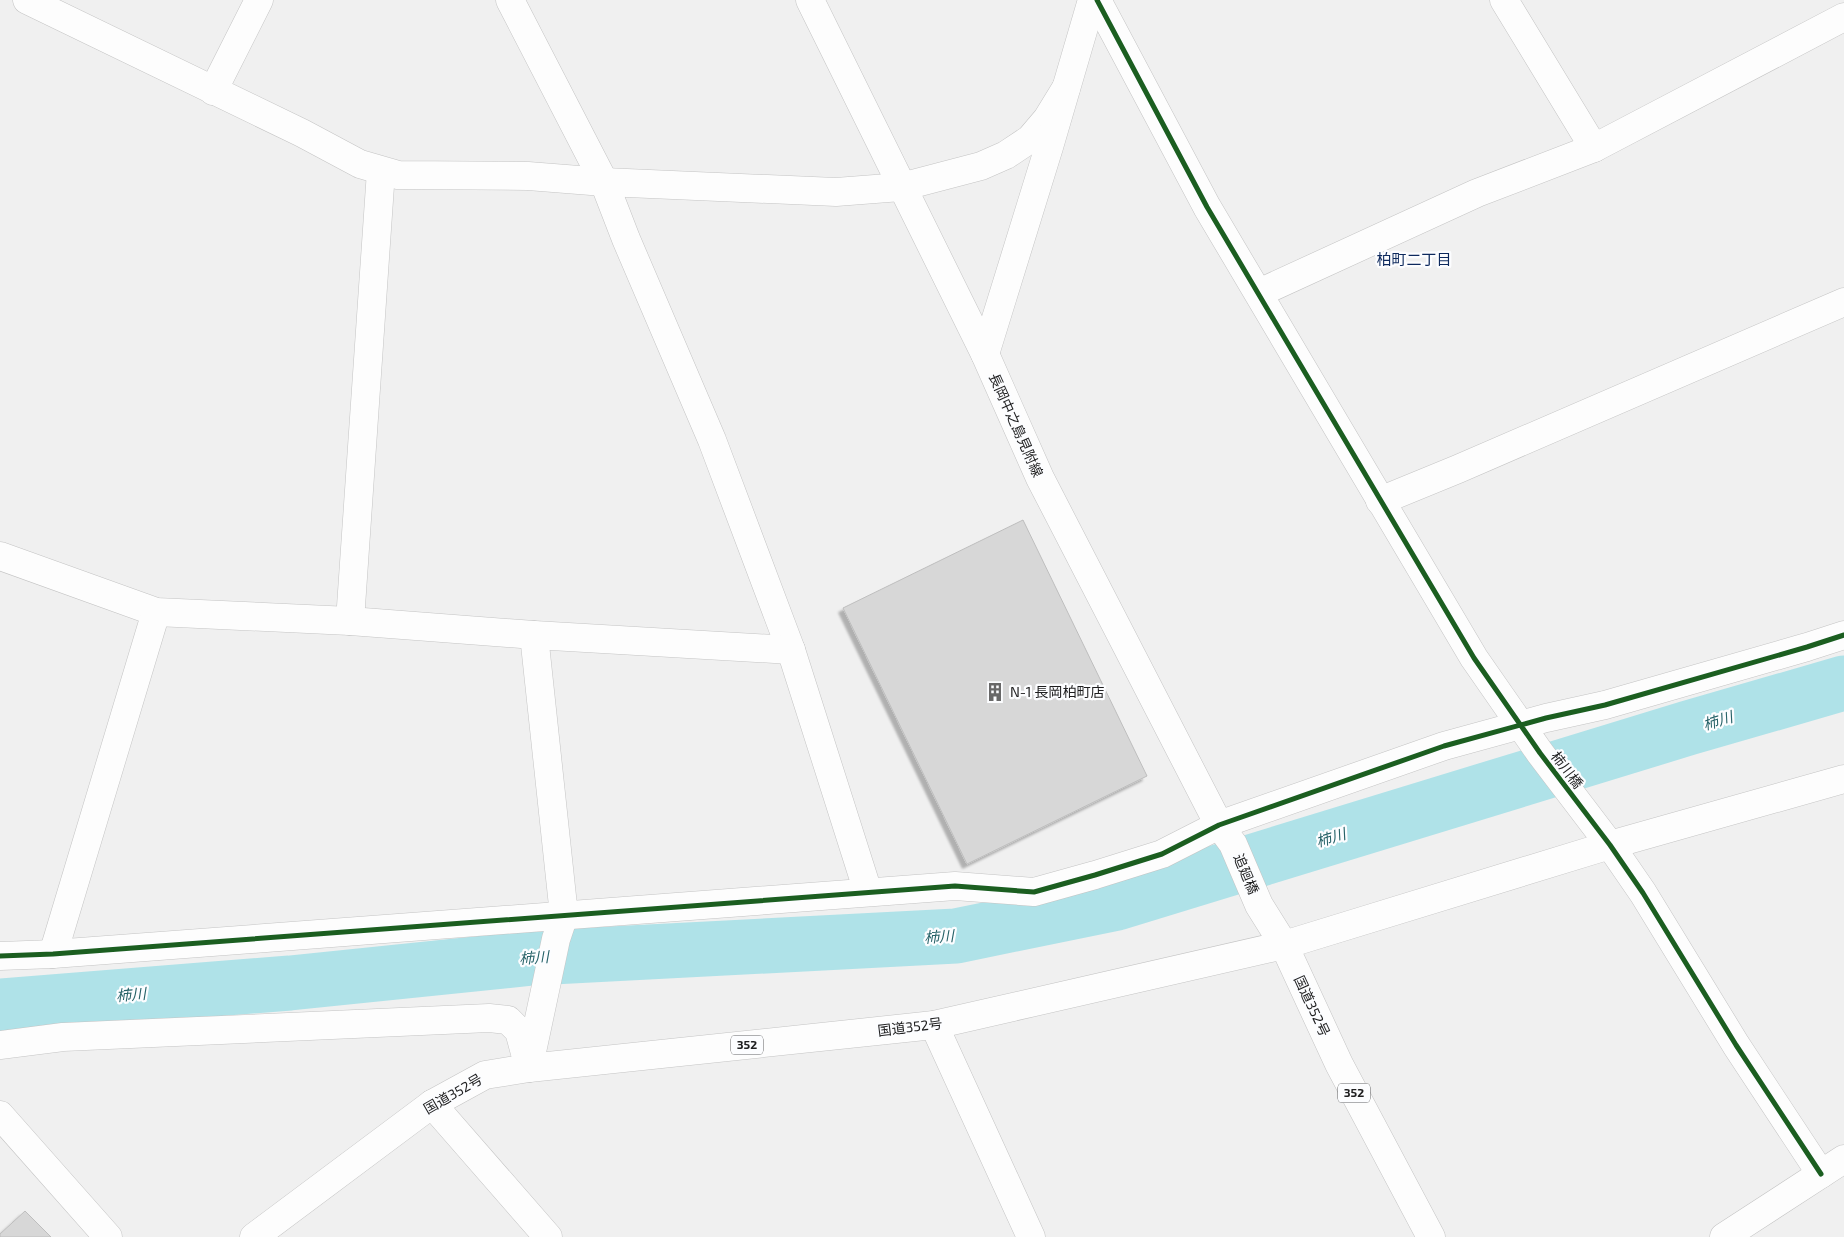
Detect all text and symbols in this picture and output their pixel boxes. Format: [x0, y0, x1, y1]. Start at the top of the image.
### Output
district label: 柏町二丁目 [1376, 250, 1452, 268]
street label: 長岡中之島見附線 [986, 370, 1047, 479]
building icon: N-1 長岡柏町店 [984, 681, 1006, 703]
place label: N-1 長岡柏町店 [1010, 683, 1104, 700]
water label: 柿川 [1701, 706, 1737, 733]
street label: 柿川橋 [1548, 748, 1587, 792]
water label: 柿川 [1314, 823, 1350, 850]
street label: 追廻橋 [1230, 851, 1262, 896]
water label: 柿川 [923, 926, 957, 946]
water label: 柿川 [518, 947, 552, 967]
street label: 国道352号 [1291, 973, 1334, 1039]
water label: 柿川 [115, 984, 149, 1004]
street label: 国道352号 [877, 1014, 943, 1039]
road number: 352 [731, 1036, 763, 1054]
street label: 国道352号 [420, 1070, 485, 1117]
road number: 352 [1338, 1084, 1370, 1102]

